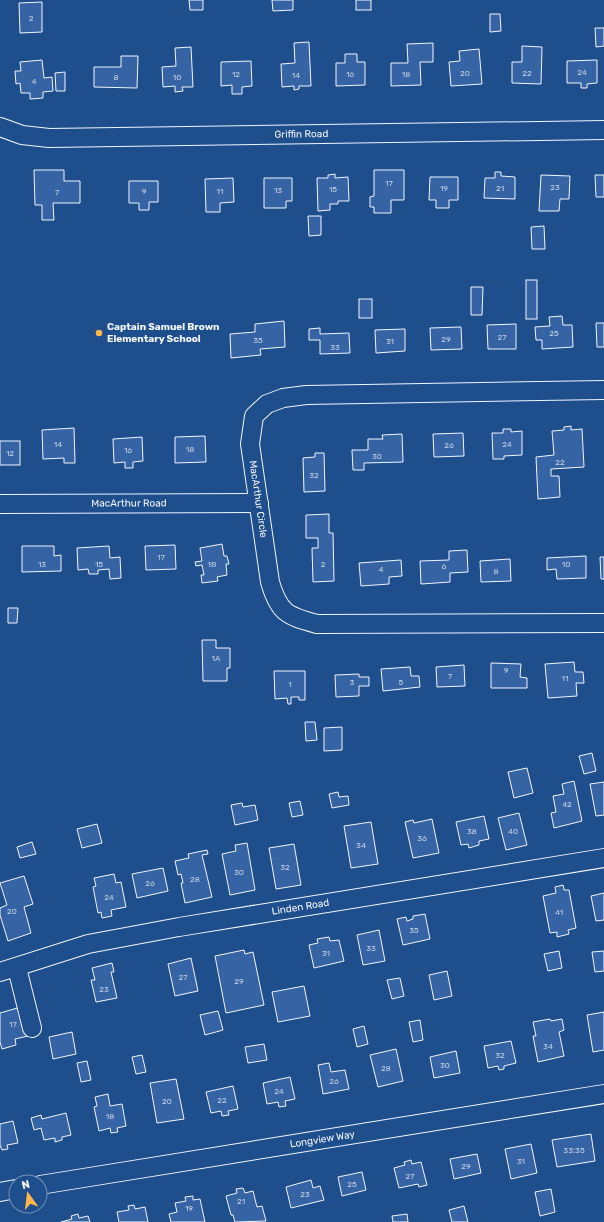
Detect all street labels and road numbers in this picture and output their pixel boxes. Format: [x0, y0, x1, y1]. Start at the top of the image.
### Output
street label: Griffin Road [274, 128, 328, 141]
street label: MacArthur Circle [246, 460, 270, 539]
street label: MacArthur Road [91, 497, 167, 510]
street label: Linden Road [271, 897, 330, 918]
street label: Longview Way [289, 1128, 356, 1151]

